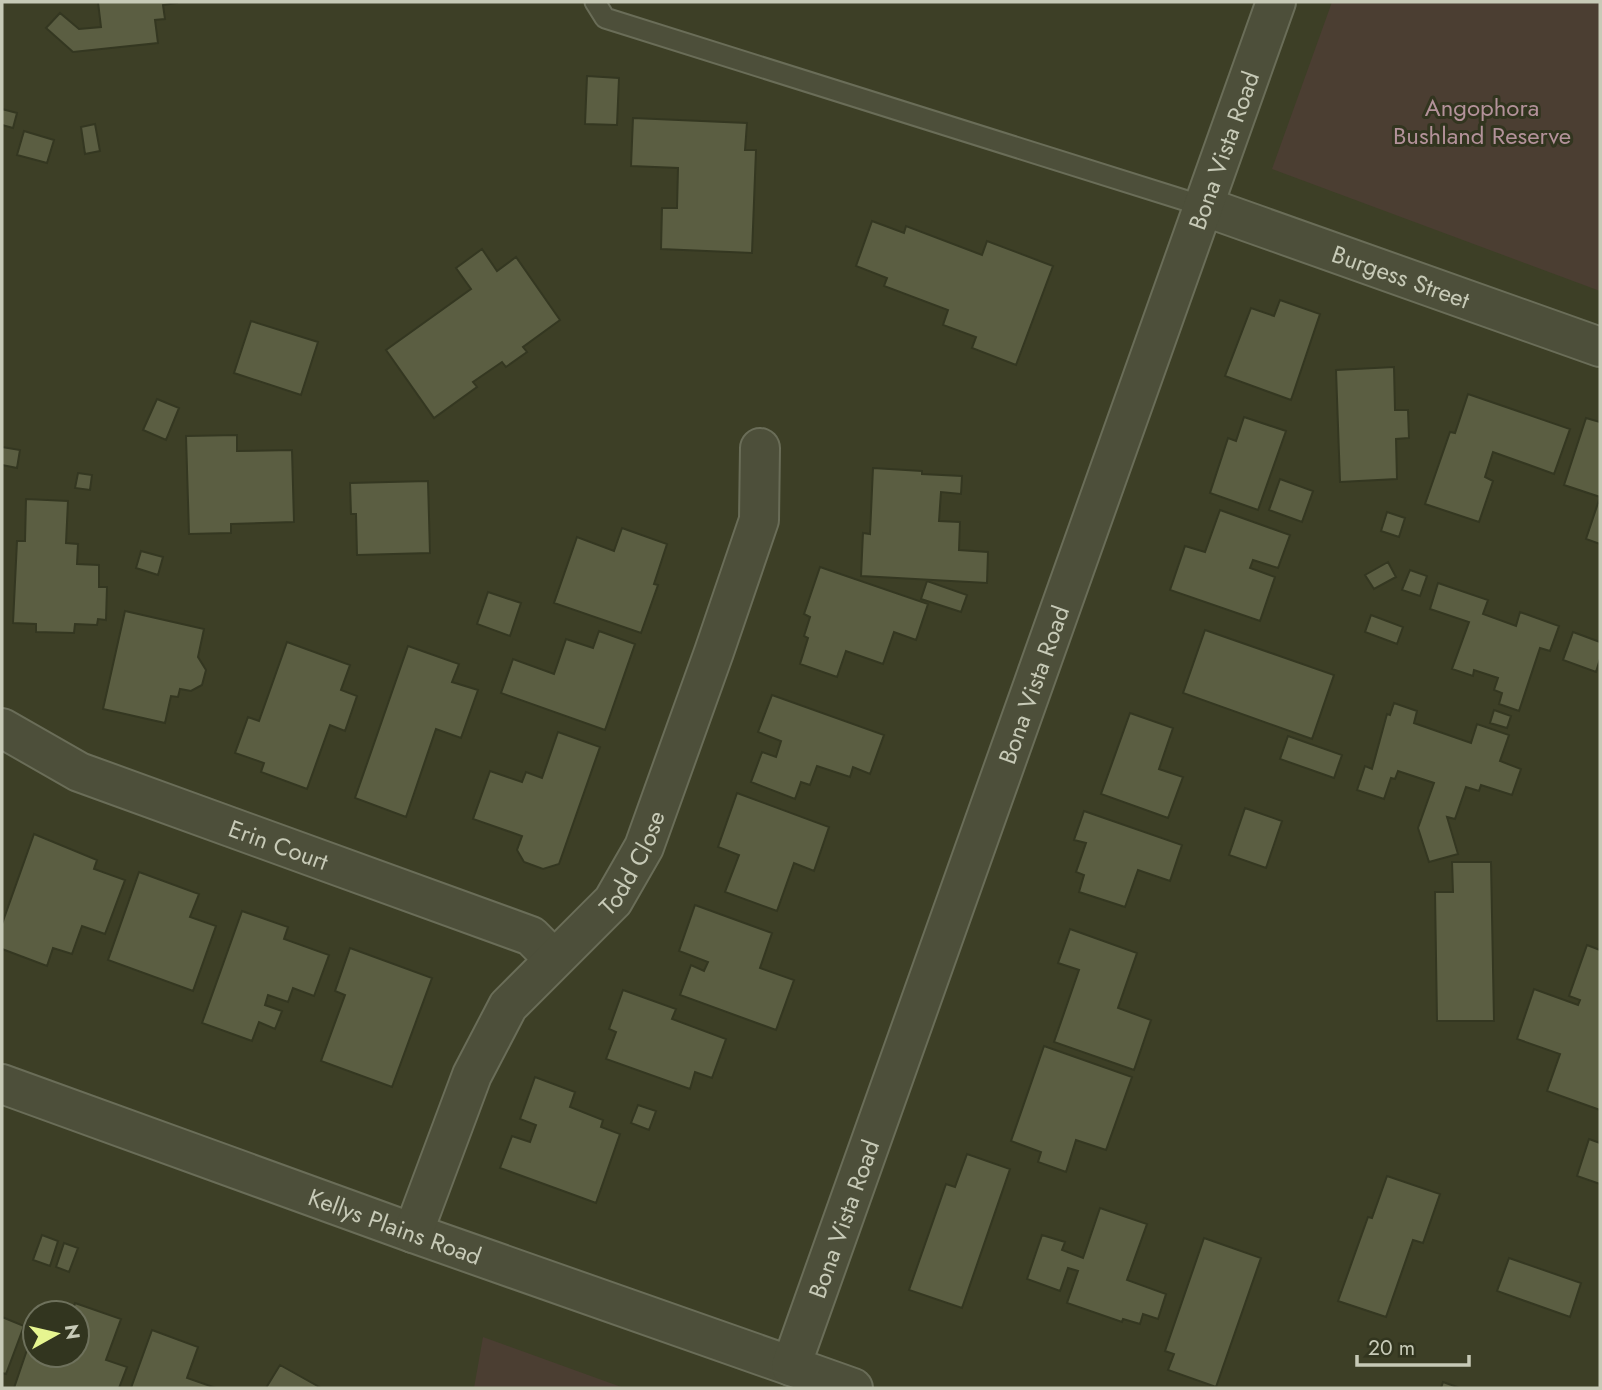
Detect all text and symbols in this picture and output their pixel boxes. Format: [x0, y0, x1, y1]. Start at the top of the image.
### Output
street label: Bona Vista Road [1179, 66, 1268, 234]
park label: Angophora Bushland Reserve [1393, 90, 1571, 153]
street label: Burgess Street [1327, 236, 1475, 317]
street label: Bona Vista Road [989, 601, 1078, 769]
street label: Todd Close [591, 806, 673, 923]
street label: Erin Court [224, 810, 334, 879]
street label: Bona Vista Road [799, 1135, 888, 1303]
street label: Kellys Plains Road [304, 1179, 486, 1273]
north arrow [21, 1299, 91, 1369]
text: N [58, 1322, 87, 1341]
scale bar [1357, 1324, 1469, 1368]
text: 20 m [1368, 1333, 1415, 1363]

